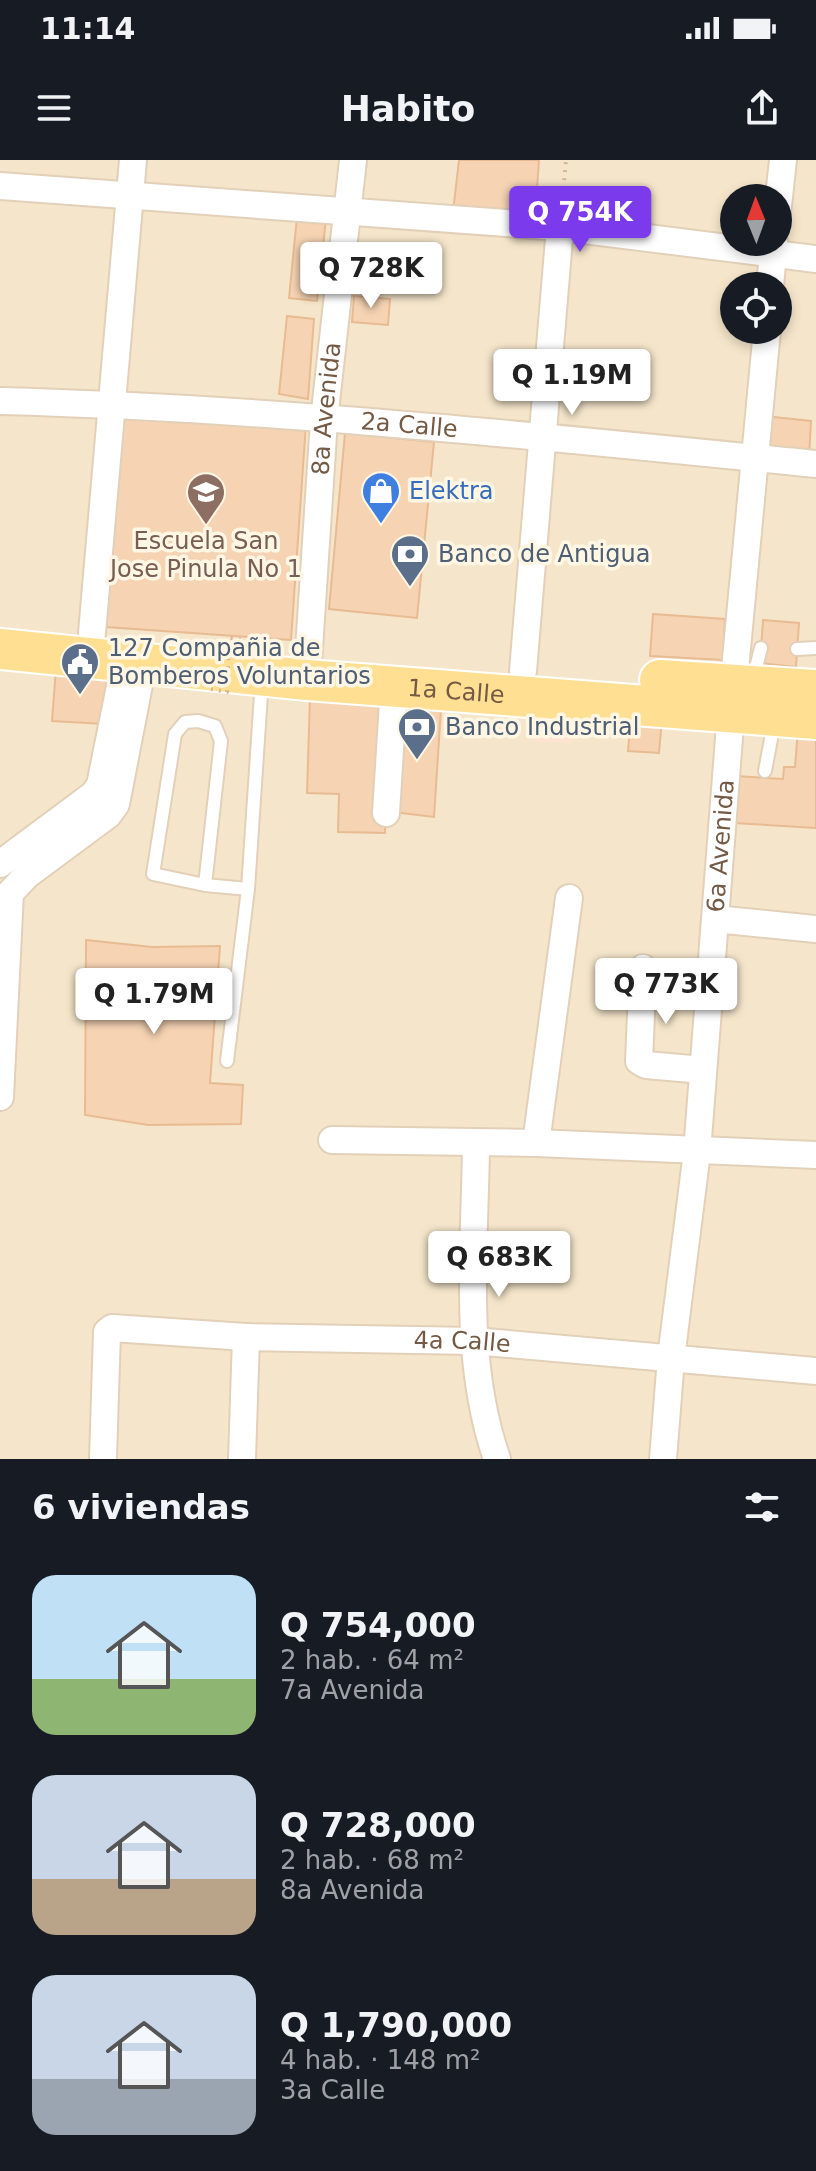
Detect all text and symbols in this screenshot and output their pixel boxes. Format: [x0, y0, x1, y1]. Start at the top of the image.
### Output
text: 11:14 [40, 11, 136, 46]
icon: menu [32, 86, 76, 130]
icon: share [740, 86, 784, 130]
text: Habito [341, 88, 475, 129]
north arrow [720, 184, 792, 256]
map controls [720, 184, 792, 344]
pin: Q 754K [515, 186, 645, 254]
text: Q 754K [527, 197, 633, 227]
pin: Q 728K [306, 242, 436, 310]
text: Q 728K [318, 253, 424, 283]
button: locate [720, 272, 792, 344]
street label: 8a Avenida [306, 341, 347, 476]
pin: Q 1.19M [498, 349, 646, 417]
text: Q 1.19M [511, 360, 633, 390]
street label: 2a Calle [360, 407, 459, 443]
shop icon: Elektra [360, 470, 402, 525]
school or university icon: Escuela San Jose Pinula No 1 [185, 471, 227, 526]
place label: Elektra [409, 477, 493, 505]
place label: Escuela San Jose Pinula No 1 [108, 527, 302, 583]
bank icon: Banco de Antigua [389, 533, 431, 588]
place label: Banco de Antigua [438, 540, 650, 568]
place label: 127 Compañia de Bomberos Voluntarios [108, 634, 371, 690]
public building icon: 127 Compañia de Bomberos Voluntarios [59, 641, 101, 696]
street label: 1a Calle [406, 674, 506, 709]
bank icon: Banco Industrial [396, 706, 438, 761]
place label: Banco Industrial [445, 713, 639, 741]
street label: 6a Avenida [702, 778, 740, 913]
pin: Q 773K [601, 958, 731, 1026]
pin: Q 1.79M [80, 968, 228, 1036]
text: Q 773K [613, 969, 719, 999]
text: Q 1.79M [93, 979, 215, 1009]
pin: Q 683K [434, 1231, 564, 1299]
text: Q 683K [446, 1242, 552, 1272]
street label: 4a Calle [413, 1326, 512, 1358]
icon: filters [740, 1485, 784, 1529]
text: 6 viviendas [32, 1487, 250, 1527]
text: Q 754,000 [280, 1605, 476, 1645]
icon: home [96, 1607, 192, 1703]
text: 2 hab. · 64 m² [280, 1645, 464, 1675]
text: 7a Avenida [280, 1675, 425, 1705]
text: Q 728,000 [280, 1805, 476, 1845]
icon: home [96, 1807, 192, 1903]
text: 2 hab. · 68 m² [280, 1845, 464, 1875]
text: 8a Avenida [280, 1875, 425, 1905]
text: Q 1,790,000 [280, 2005, 512, 2045]
icon: home [96, 2007, 192, 2103]
text: 4 hab. · 148 m² [280, 2045, 480, 2075]
text: 3a Calle [280, 2075, 385, 2105]

